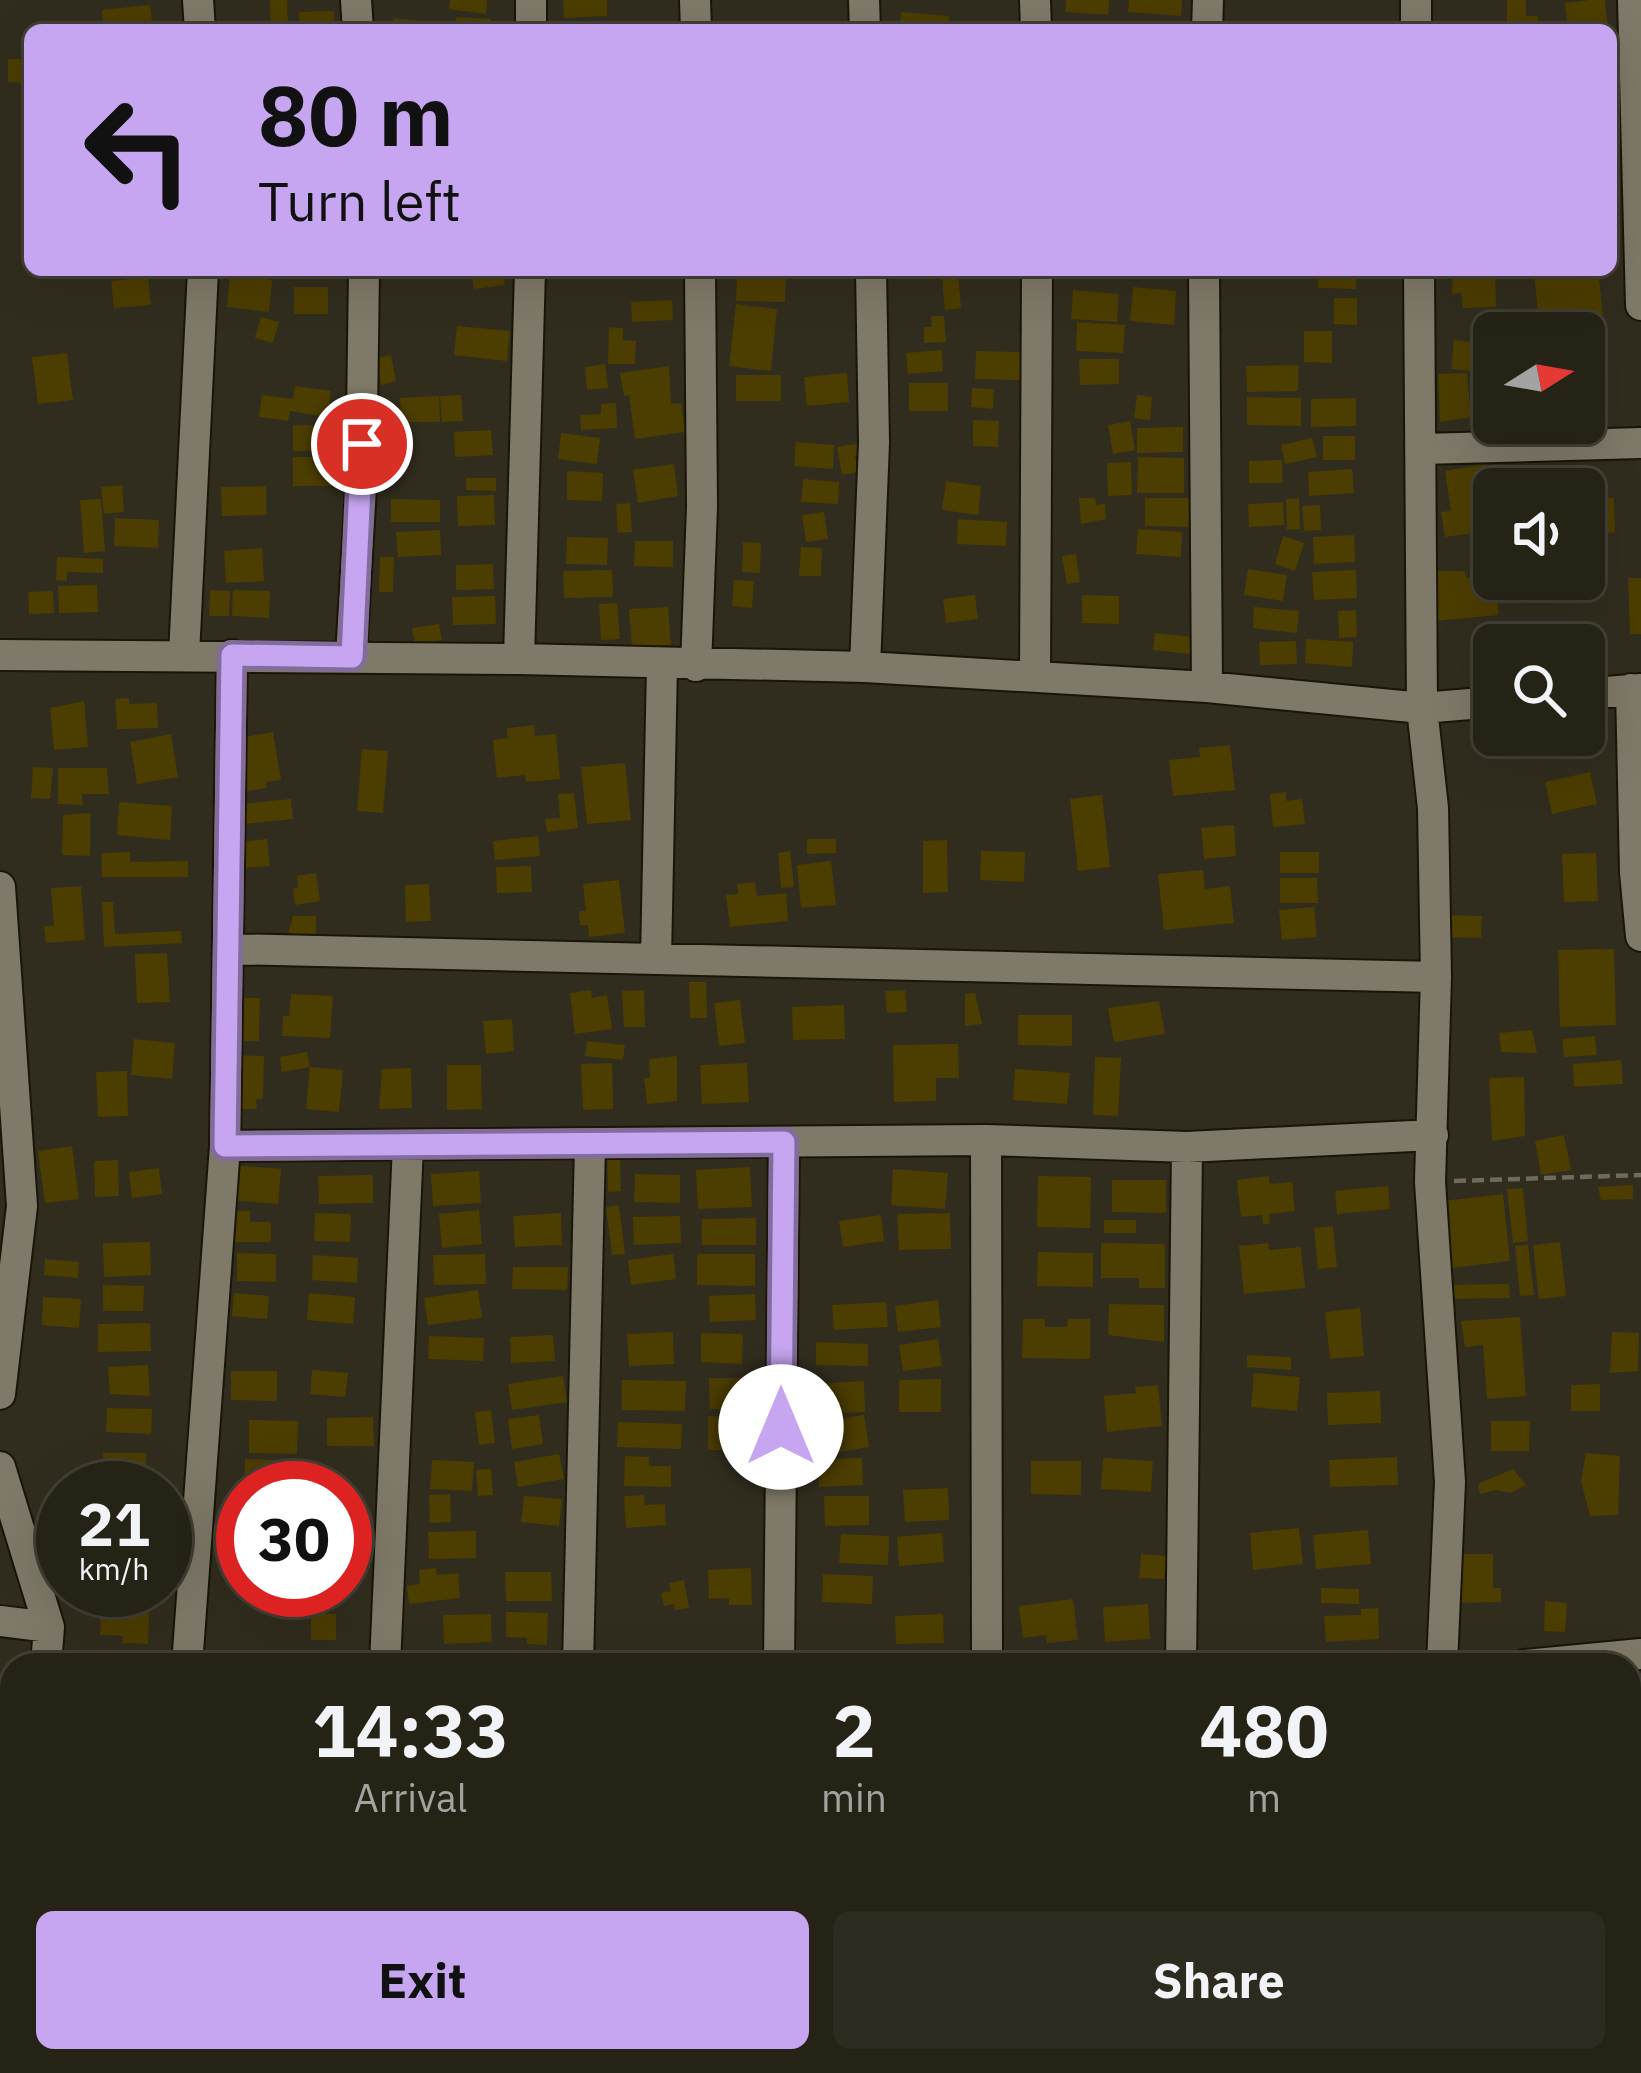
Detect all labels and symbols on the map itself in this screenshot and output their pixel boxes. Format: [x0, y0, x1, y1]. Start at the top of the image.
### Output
north arrow [1473, 312, 1605, 444]
pin [311, 393, 413, 495]
position arrow [718, 1364, 844, 1490]
speed limit sign: 30 [216, 1461, 372, 1617]

